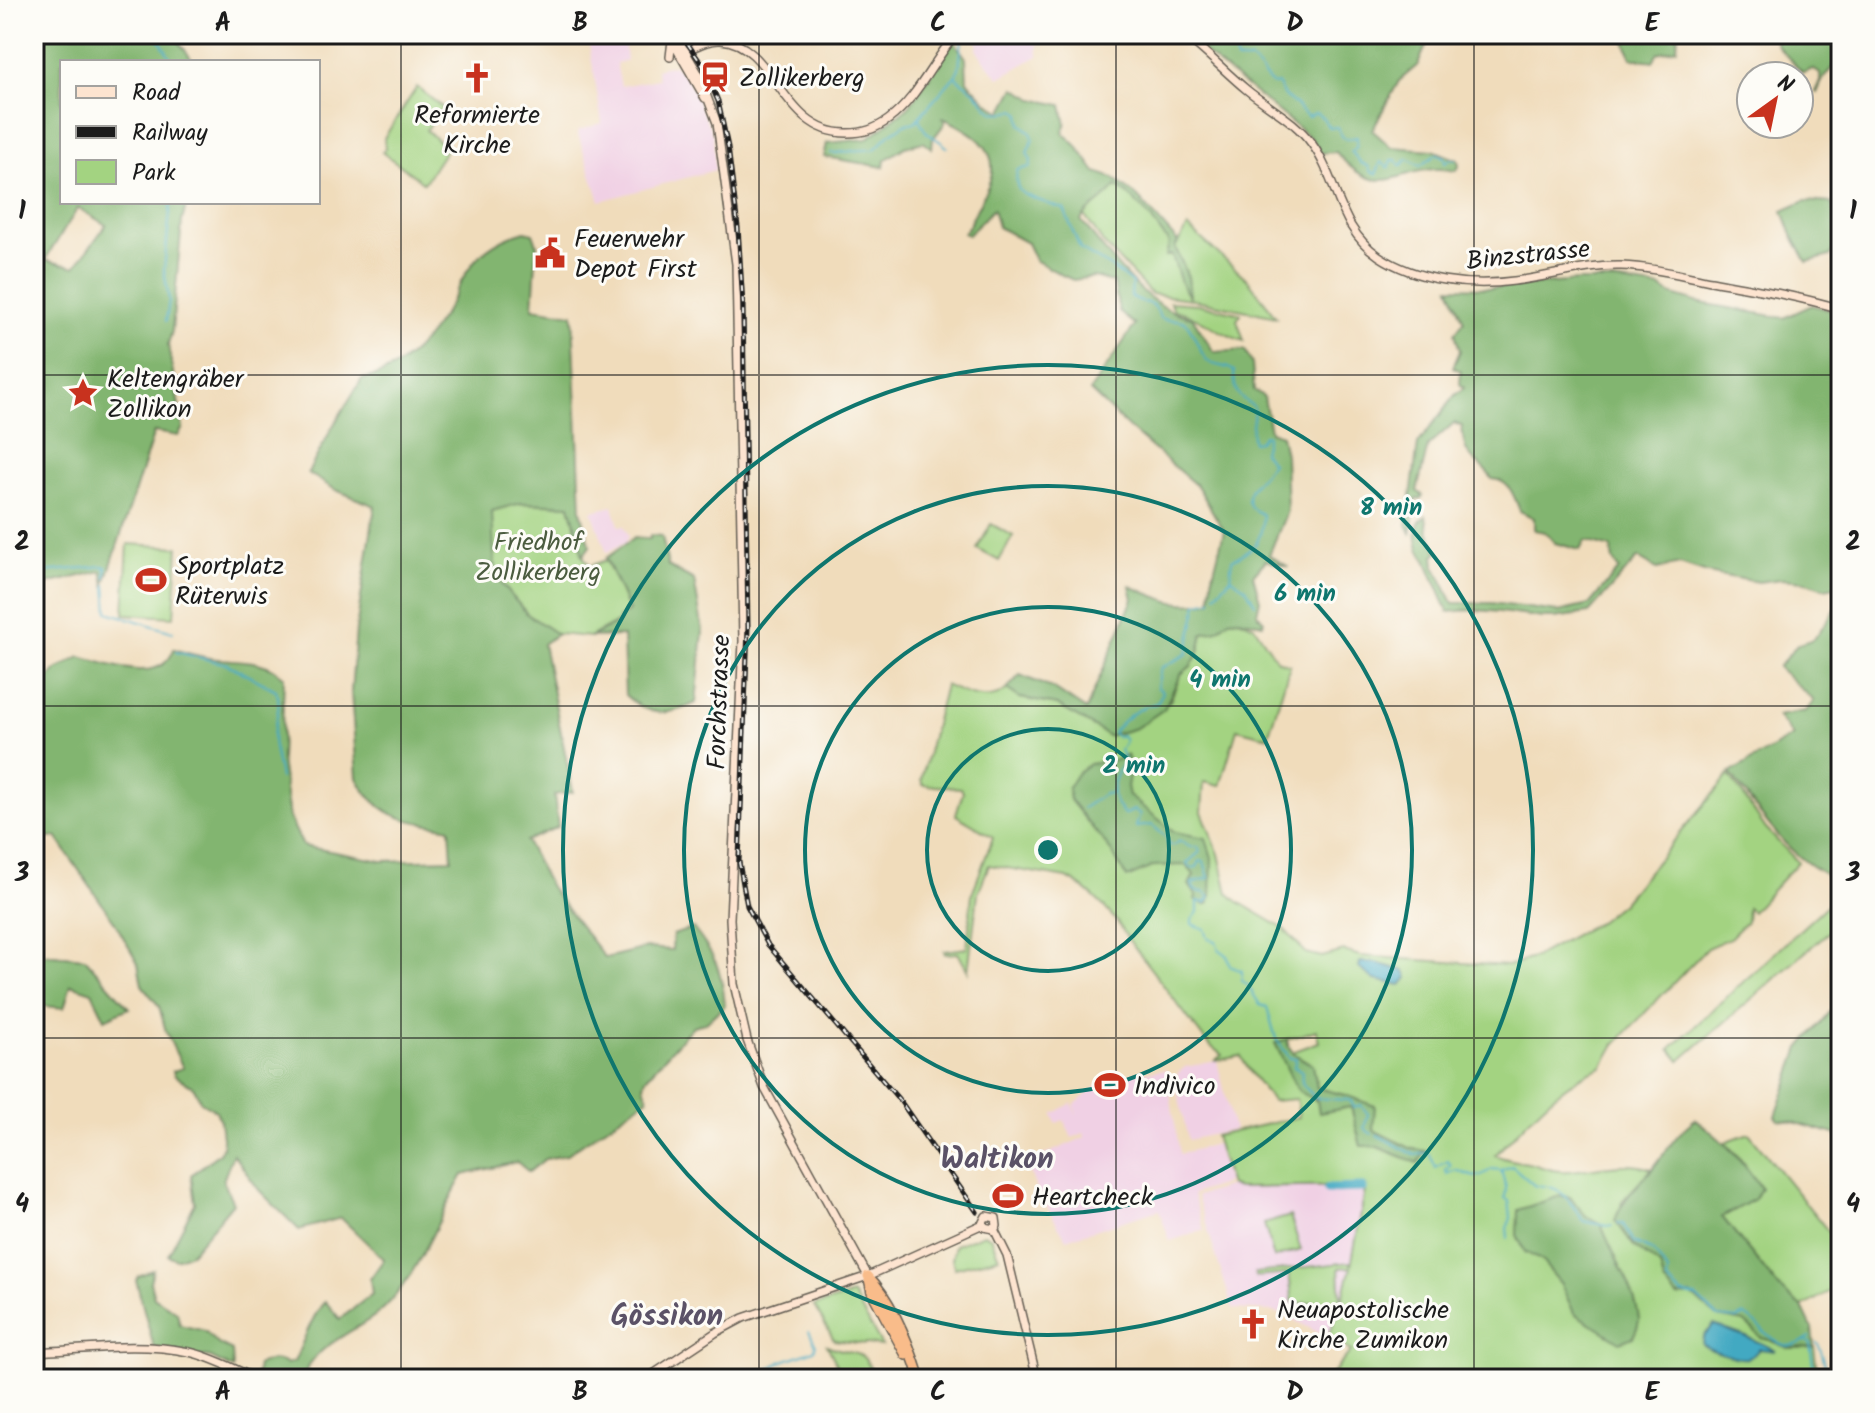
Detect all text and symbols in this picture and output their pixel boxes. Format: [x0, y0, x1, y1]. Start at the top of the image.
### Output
text: A [215, 3, 231, 45]
text: B [572, 3, 588, 45]
text: C [930, 3, 946, 45]
text: D [1286, 3, 1304, 45]
text: E [1645, 3, 1661, 45]
place label: Zollikerberg [739, 58, 865, 100]
legend [60, 60, 320, 204]
station icon: Zollikerberg [698, 60, 732, 94]
north arrow [1735, 60, 1815, 140]
church icon: Reformierte Kirche [460, 61, 494, 95]
text: N [1769, 67, 1800, 104]
text: Road [132, 74, 181, 113]
place label: Reformierte Kirche [414, 95, 540, 167]
text: Railway [132, 114, 208, 153]
text: Park [132, 154, 176, 193]
text: 1 [18, 191, 26, 233]
text: 1 [1849, 191, 1857, 233]
place label: Feuerwehr Depot First [574, 219, 698, 291]
street label: Binzstrasse [1464, 229, 1592, 283]
public building icon: Feuerwehr Depot First [533, 236, 567, 270]
place label: Keltengräber Zollikon [107, 359, 245, 431]
place icon: Keltengräber Zollikon [66, 376, 100, 410]
text: 8 min [1360, 489, 1422, 528]
text: 2 [14, 522, 30, 564]
park label: Friedhof Zollikerberg [475, 522, 601, 594]
text: 2 [1845, 522, 1861, 564]
place label: Sportplatz Rüterwis [175, 546, 284, 618]
sports icon: Sportplatz Rüterwis [134, 563, 168, 597]
text: 6 min [1274, 575, 1336, 614]
street label: Forchstrasse [697, 633, 743, 770]
text: 4 min [1189, 661, 1251, 700]
text: 2 min [1103, 747, 1165, 786]
centre of rings [1034, 836, 1062, 864]
text: 3 [14, 853, 29, 895]
text: 3 [1845, 853, 1860, 895]
place label: Indivico [1134, 1066, 1216, 1108]
sports icon: Indivico [1093, 1068, 1127, 1102]
district label: Waltikon [940, 1136, 1054, 1184]
place label: Heartcheck [1032, 1177, 1154, 1219]
sports icon: Heartcheck [991, 1179, 1025, 1213]
text: 4 [15, 1184, 29, 1226]
text: 4 [1846, 1184, 1860, 1226]
place label: Neuapostolische Kirche Zumikon [1277, 1290, 1449, 1362]
district label: Gössikon [611, 1293, 723, 1341]
church icon: Neuapostolische Kirche Zumikon [1236, 1307, 1270, 1341]
text: A [215, 1372, 231, 1413]
text: B [572, 1372, 588, 1413]
text: C [930, 1372, 946, 1413]
text: D [1286, 1372, 1304, 1413]
text: E [1645, 1372, 1661, 1413]

